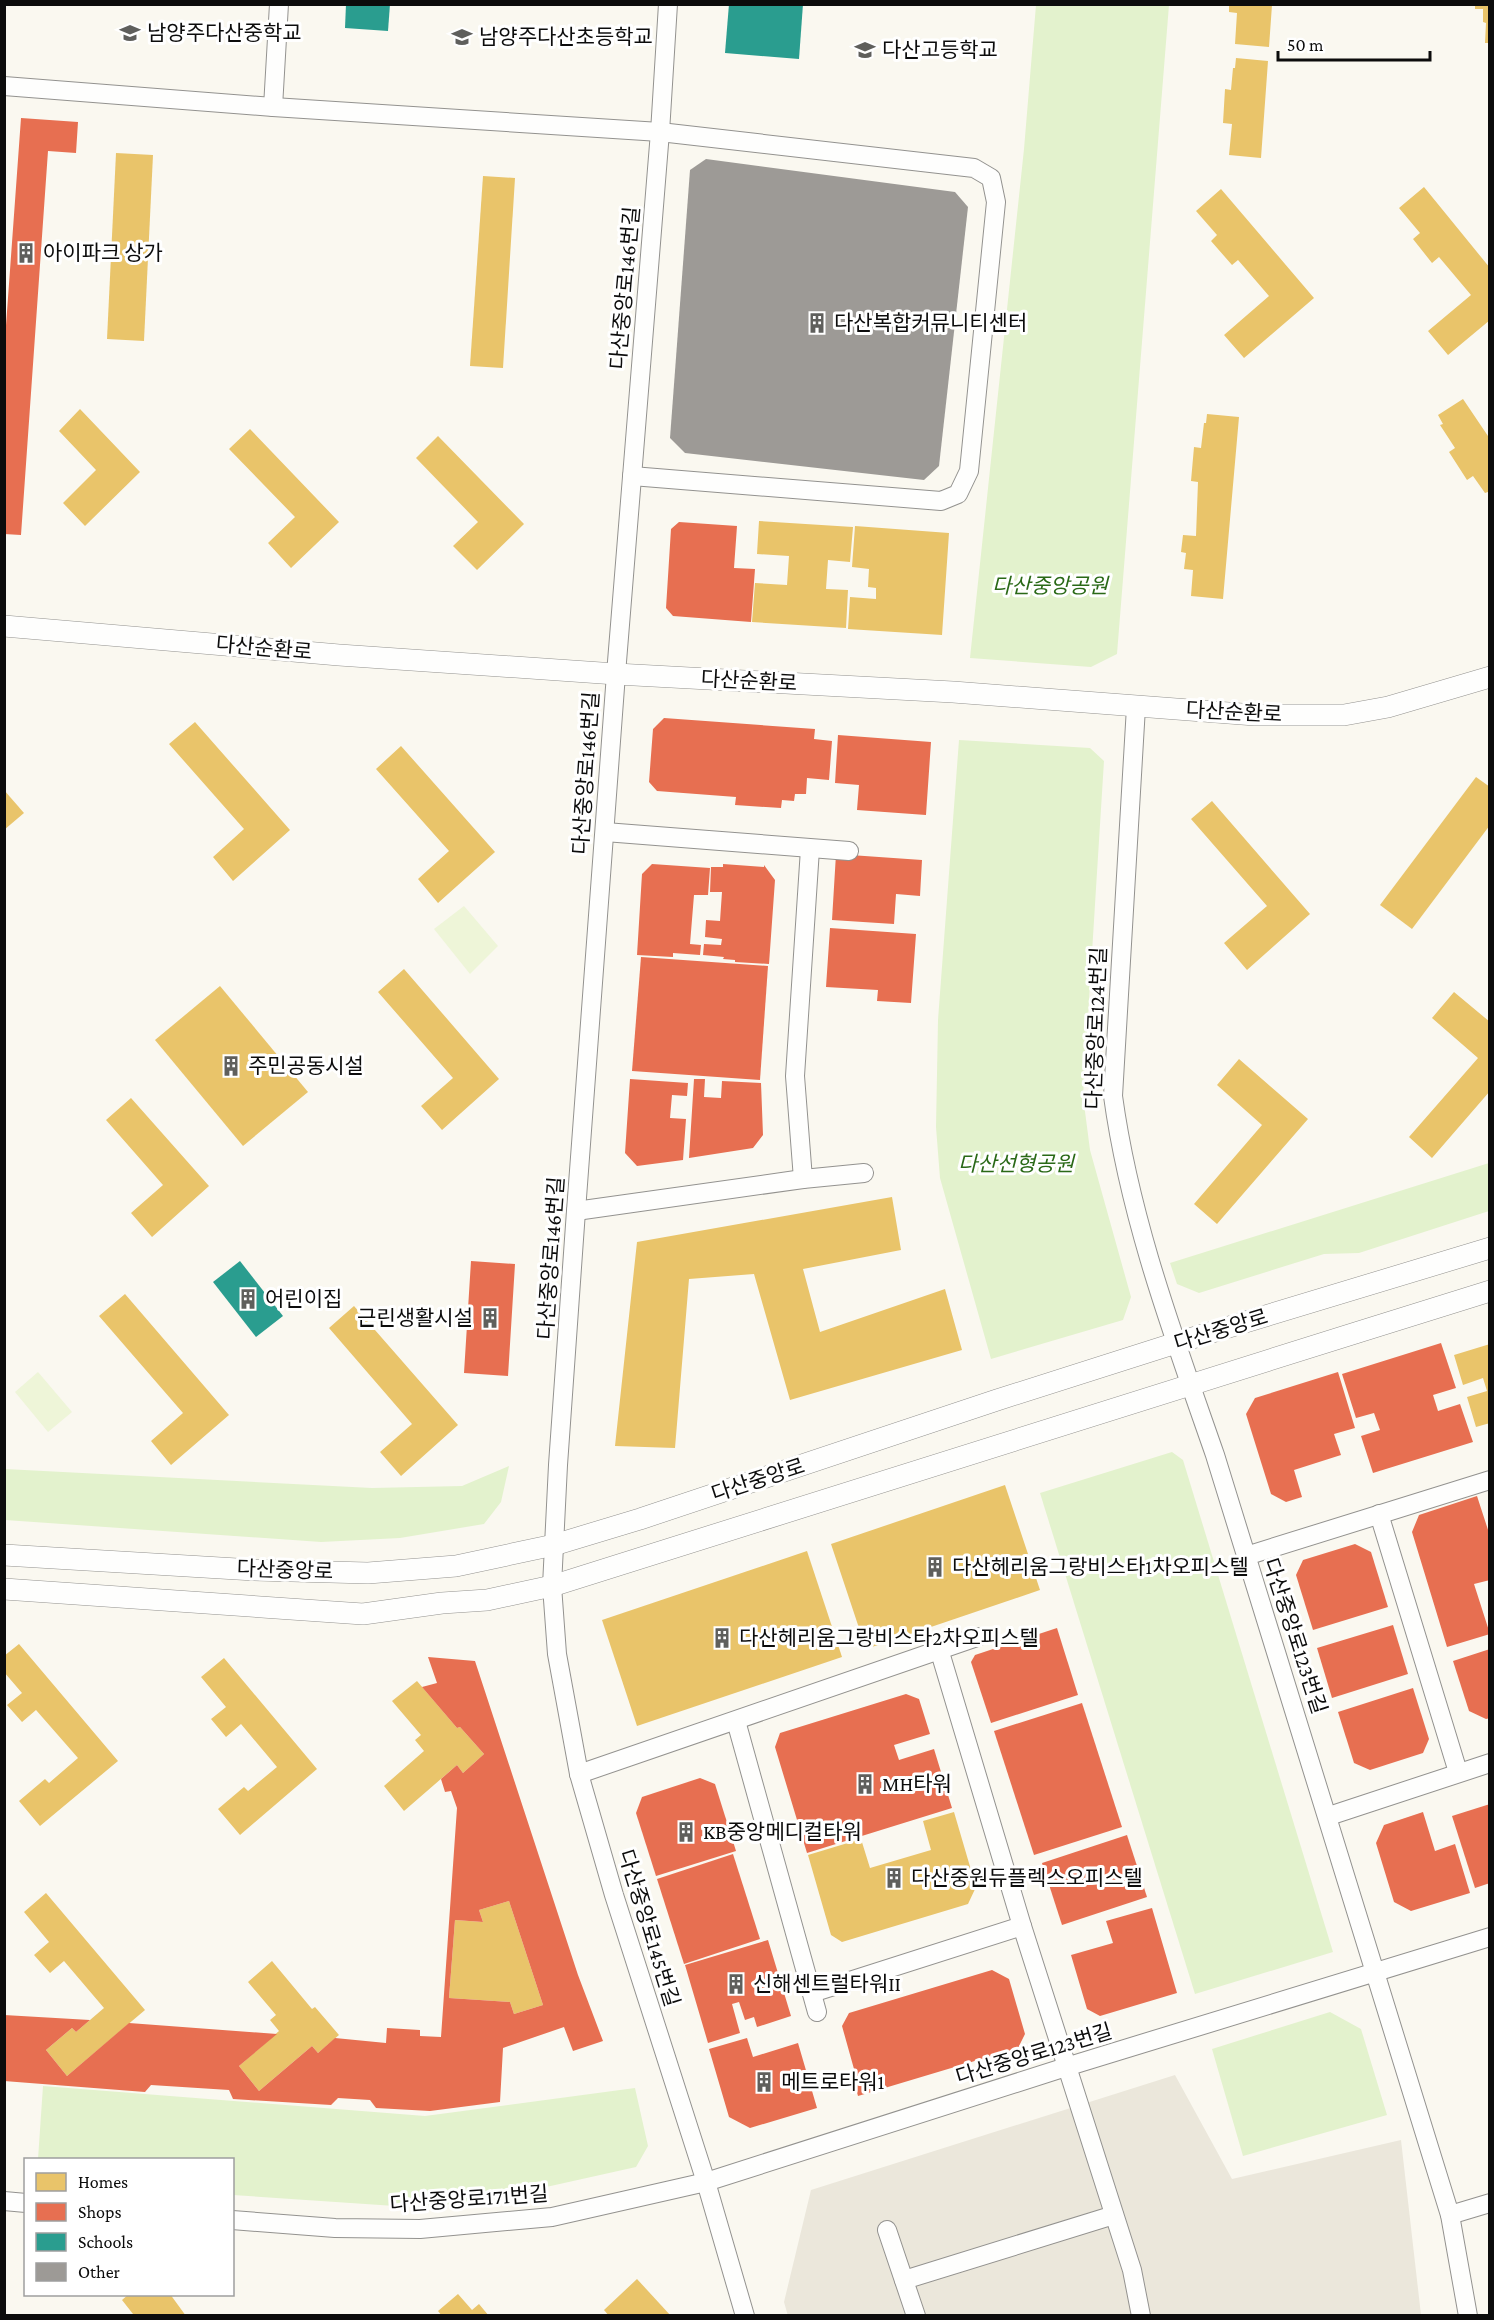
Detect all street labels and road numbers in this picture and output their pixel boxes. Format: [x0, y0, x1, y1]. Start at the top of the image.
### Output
street label: 다산중앙로146번길 [606, 205, 644, 371]
street label: 다산순환로 [215, 632, 313, 664]
street label: 다산순환로 [700, 666, 798, 696]
street label: 다산중앙로146번길 [568, 691, 604, 855]
street label: 다산순환로 [1185, 697, 1283, 727]
street label: 다산중앙로124번길 [1081, 946, 1111, 1110]
street label: 다산중앙로146번길 [533, 1176, 569, 1340]
street label: 다산중앙로 [1171, 1304, 1271, 1356]
street label: 다산중앙로 [708, 1454, 808, 1506]
street label: 다산중앙로123번길 [1259, 1555, 1331, 1717]
street label: 다산중앙로 [236, 1556, 334, 1584]
street label: 다산중앙로145번길 [614, 1847, 684, 2009]
street label: 다산중앙로123번길 [953, 2019, 1115, 2089]
street label: 다산중앙로171번길 [389, 2181, 549, 2217]

